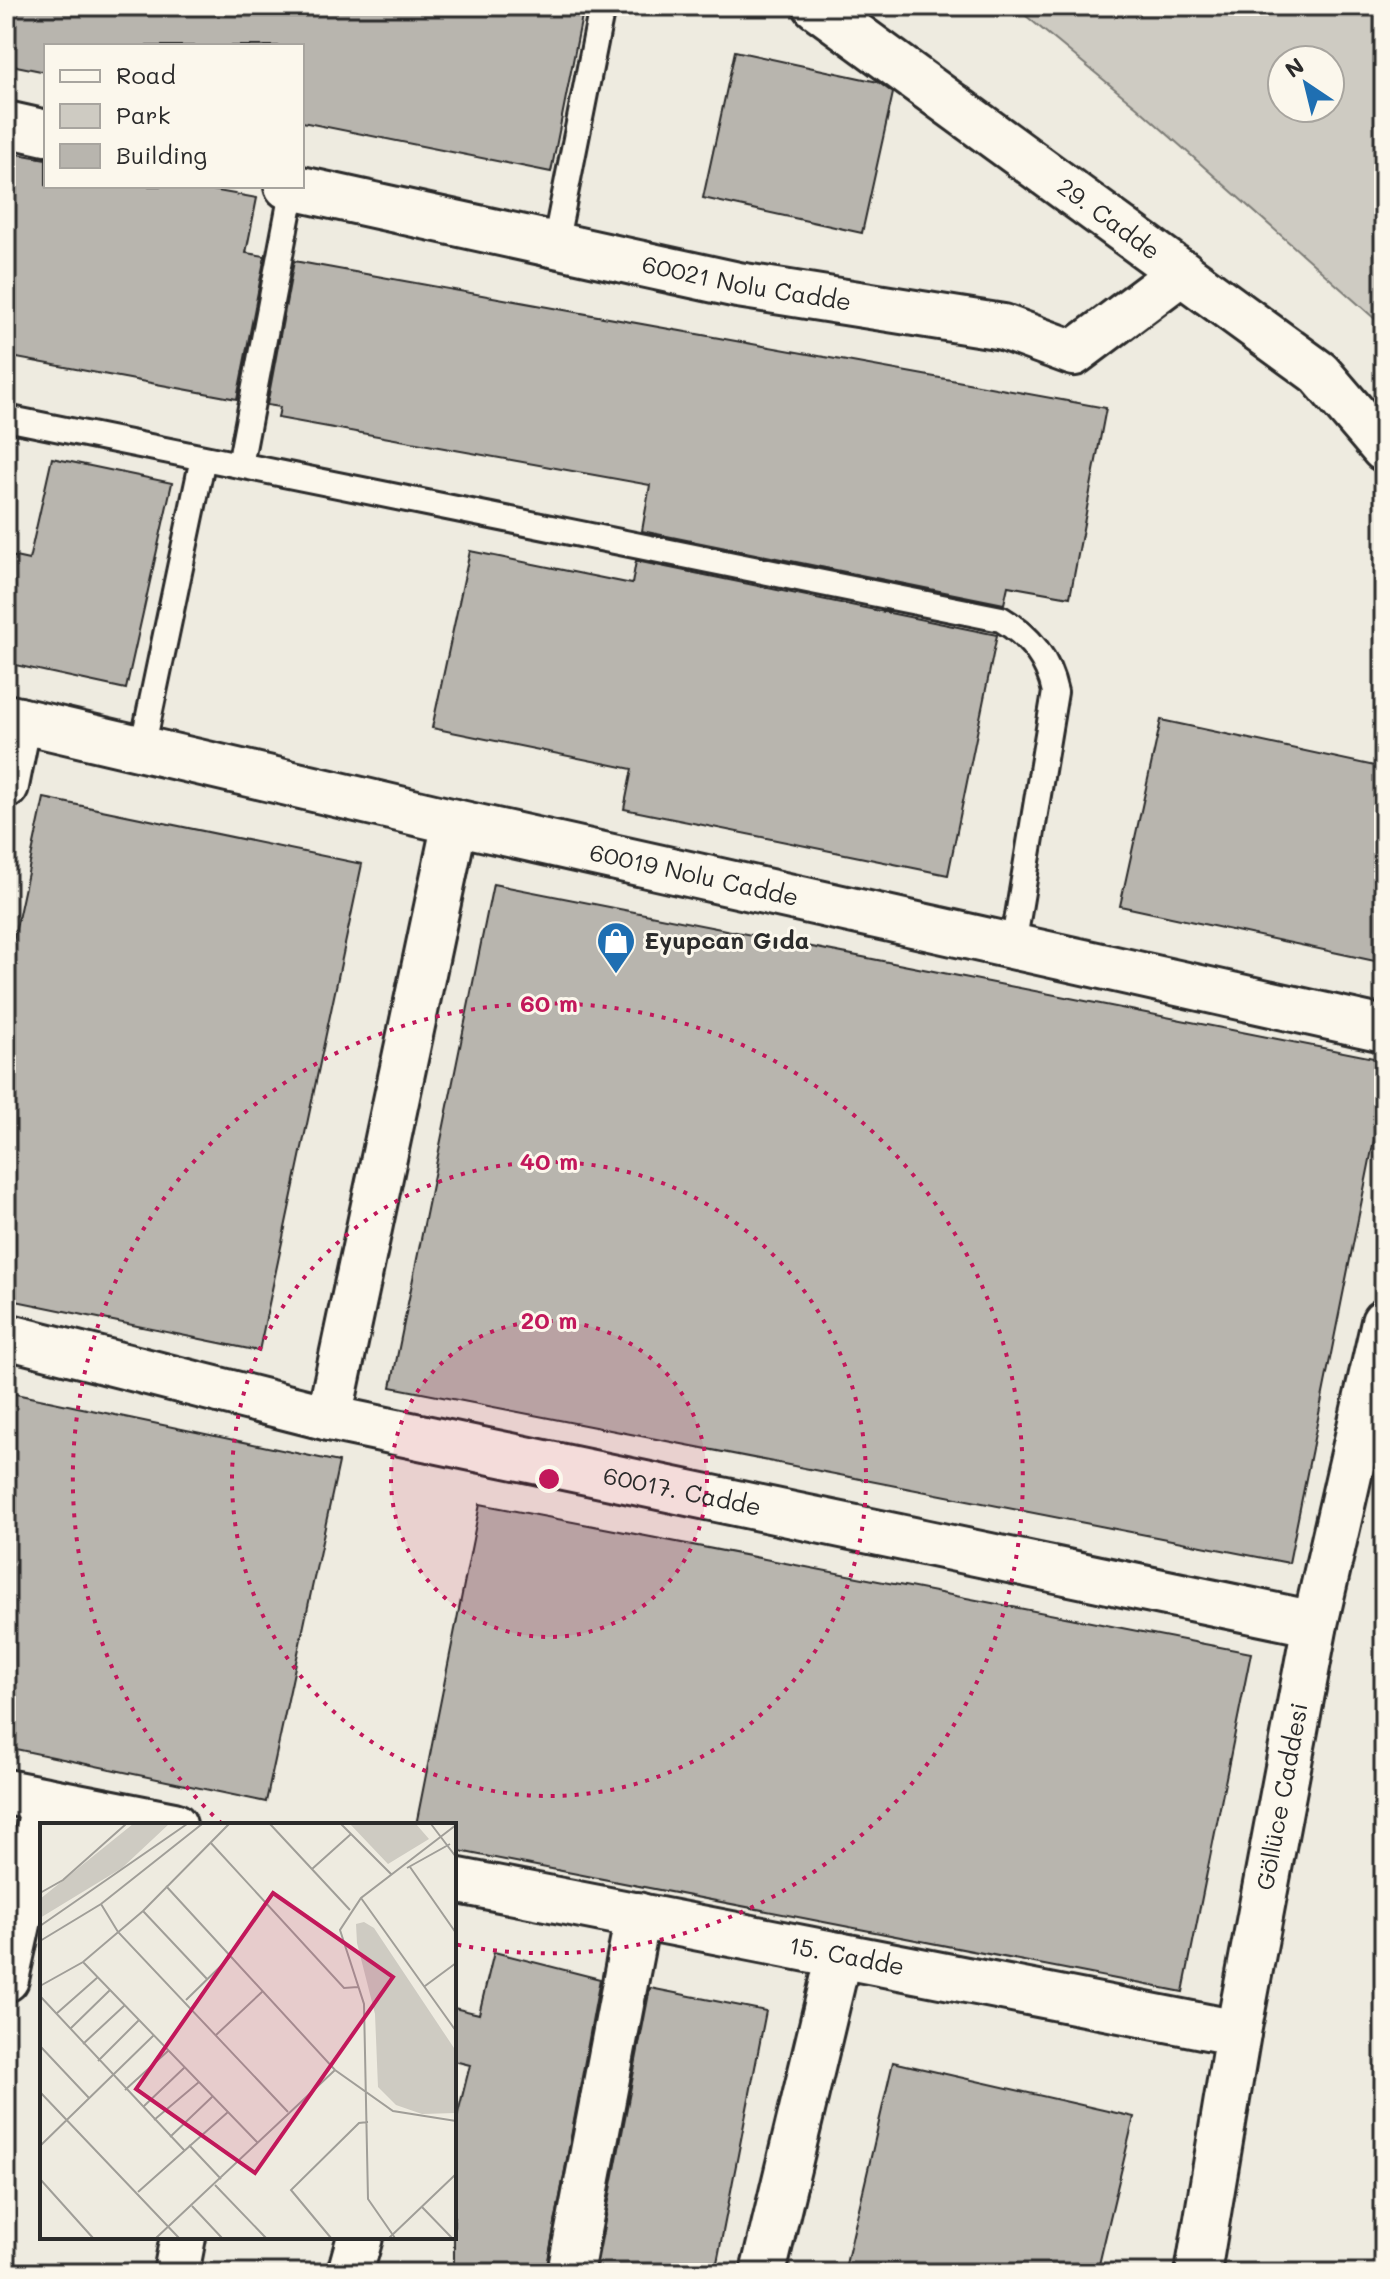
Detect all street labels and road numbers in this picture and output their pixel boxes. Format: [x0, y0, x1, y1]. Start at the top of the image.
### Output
street label: 29. Cadde [1052, 170, 1167, 266]
street label: 60021 Nolu Cadde [639, 247, 854, 317]
street label: 60019 Nolu Cadde [587, 836, 802, 912]
street label: 60017. Cadde [601, 1459, 764, 1522]
street label: Göllüce Caddesi [1248, 1700, 1314, 1893]
street label: 15. Cadde [787, 1929, 907, 1982]

